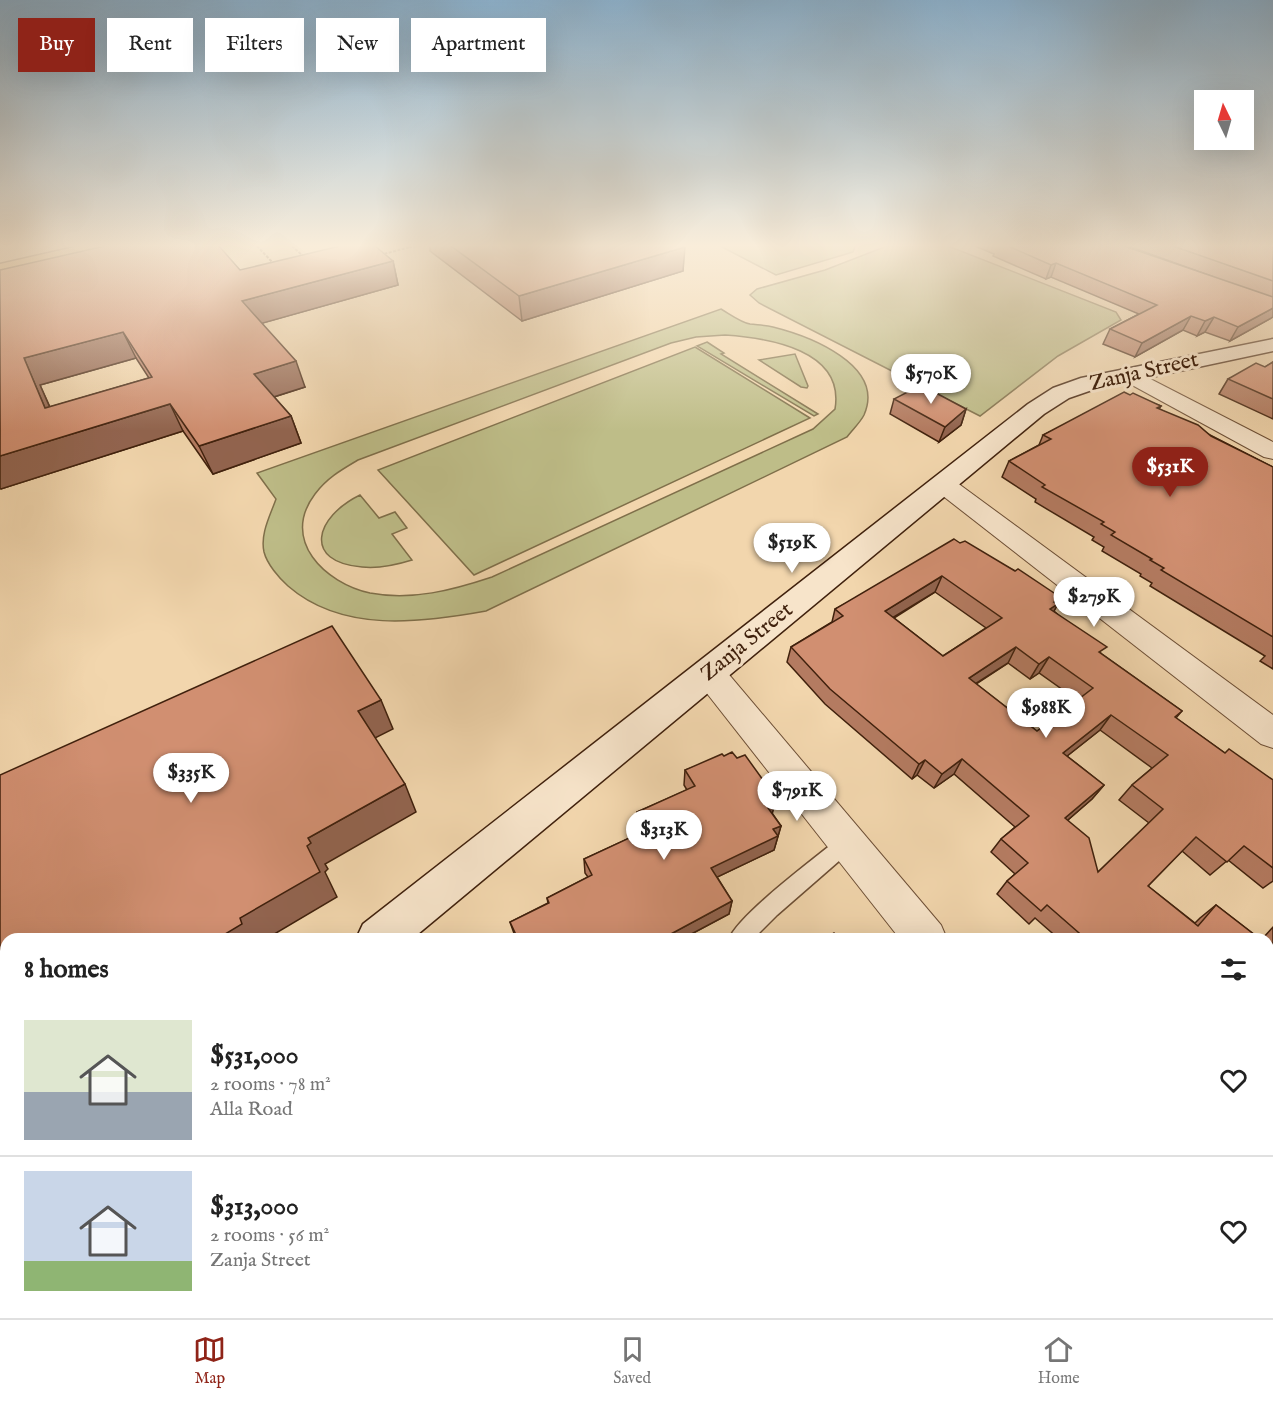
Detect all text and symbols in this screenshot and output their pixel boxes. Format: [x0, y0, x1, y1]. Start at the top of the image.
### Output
chip: Buy [18, 18, 95, 72]
chip: Rent [107, 18, 193, 72]
chip: Filters [205, 18, 304, 72]
chip: New [316, 18, 399, 72]
chip: Apartment [411, 18, 546, 72]
north arrow [1194, 90, 1254, 150]
map controls [1194, 90, 1254, 150]
street label: Zanja Street [1087, 346, 1202, 398]
pin: $570K [889, 354, 973, 405]
text: $570K [905, 361, 957, 386]
pin: $531K [1128, 447, 1212, 498]
text: $531K [1146, 454, 1194, 479]
pin: $519K [750, 523, 834, 574]
text: $519K [768, 530, 816, 555]
pin: $279K [1052, 577, 1136, 628]
text: $279K [1068, 584, 1120, 609]
street label: Zanja Street [695, 596, 799, 688]
pin: $988K [1004, 688, 1088, 739]
text: $988K [1021, 695, 1071, 720]
pin: $335K [149, 753, 233, 804]
text: $335K [167, 760, 215, 785]
pin: $791K [755, 771, 839, 822]
text: $791K [771, 778, 823, 803]
pin: $313K [622, 810, 706, 861]
text: $313K [640, 817, 688, 842]
text: 8 homes [24, 953, 109, 986]
icon: filters [1217, 953, 1250, 986]
text: $531,000 [210, 1039, 298, 1072]
icon: home [72, 1044, 144, 1116]
icon: heart [1217, 1064, 1250, 1097]
text: 2 rooms · 78 m² [210, 1072, 331, 1097]
text: Alla Road [210, 1097, 293, 1122]
text: $313,000 [210, 1190, 299, 1223]
icon: home [72, 1195, 144, 1267]
icon: heart [1217, 1215, 1250, 1248]
text: 2 rooms · 56 m² [210, 1223, 329, 1248]
text: Zanja Street [210, 1248, 311, 1273]
tab: Map [193, 1333, 226, 1389]
tab: Saved [613, 1333, 651, 1389]
tab: Home [1038, 1333, 1080, 1389]

